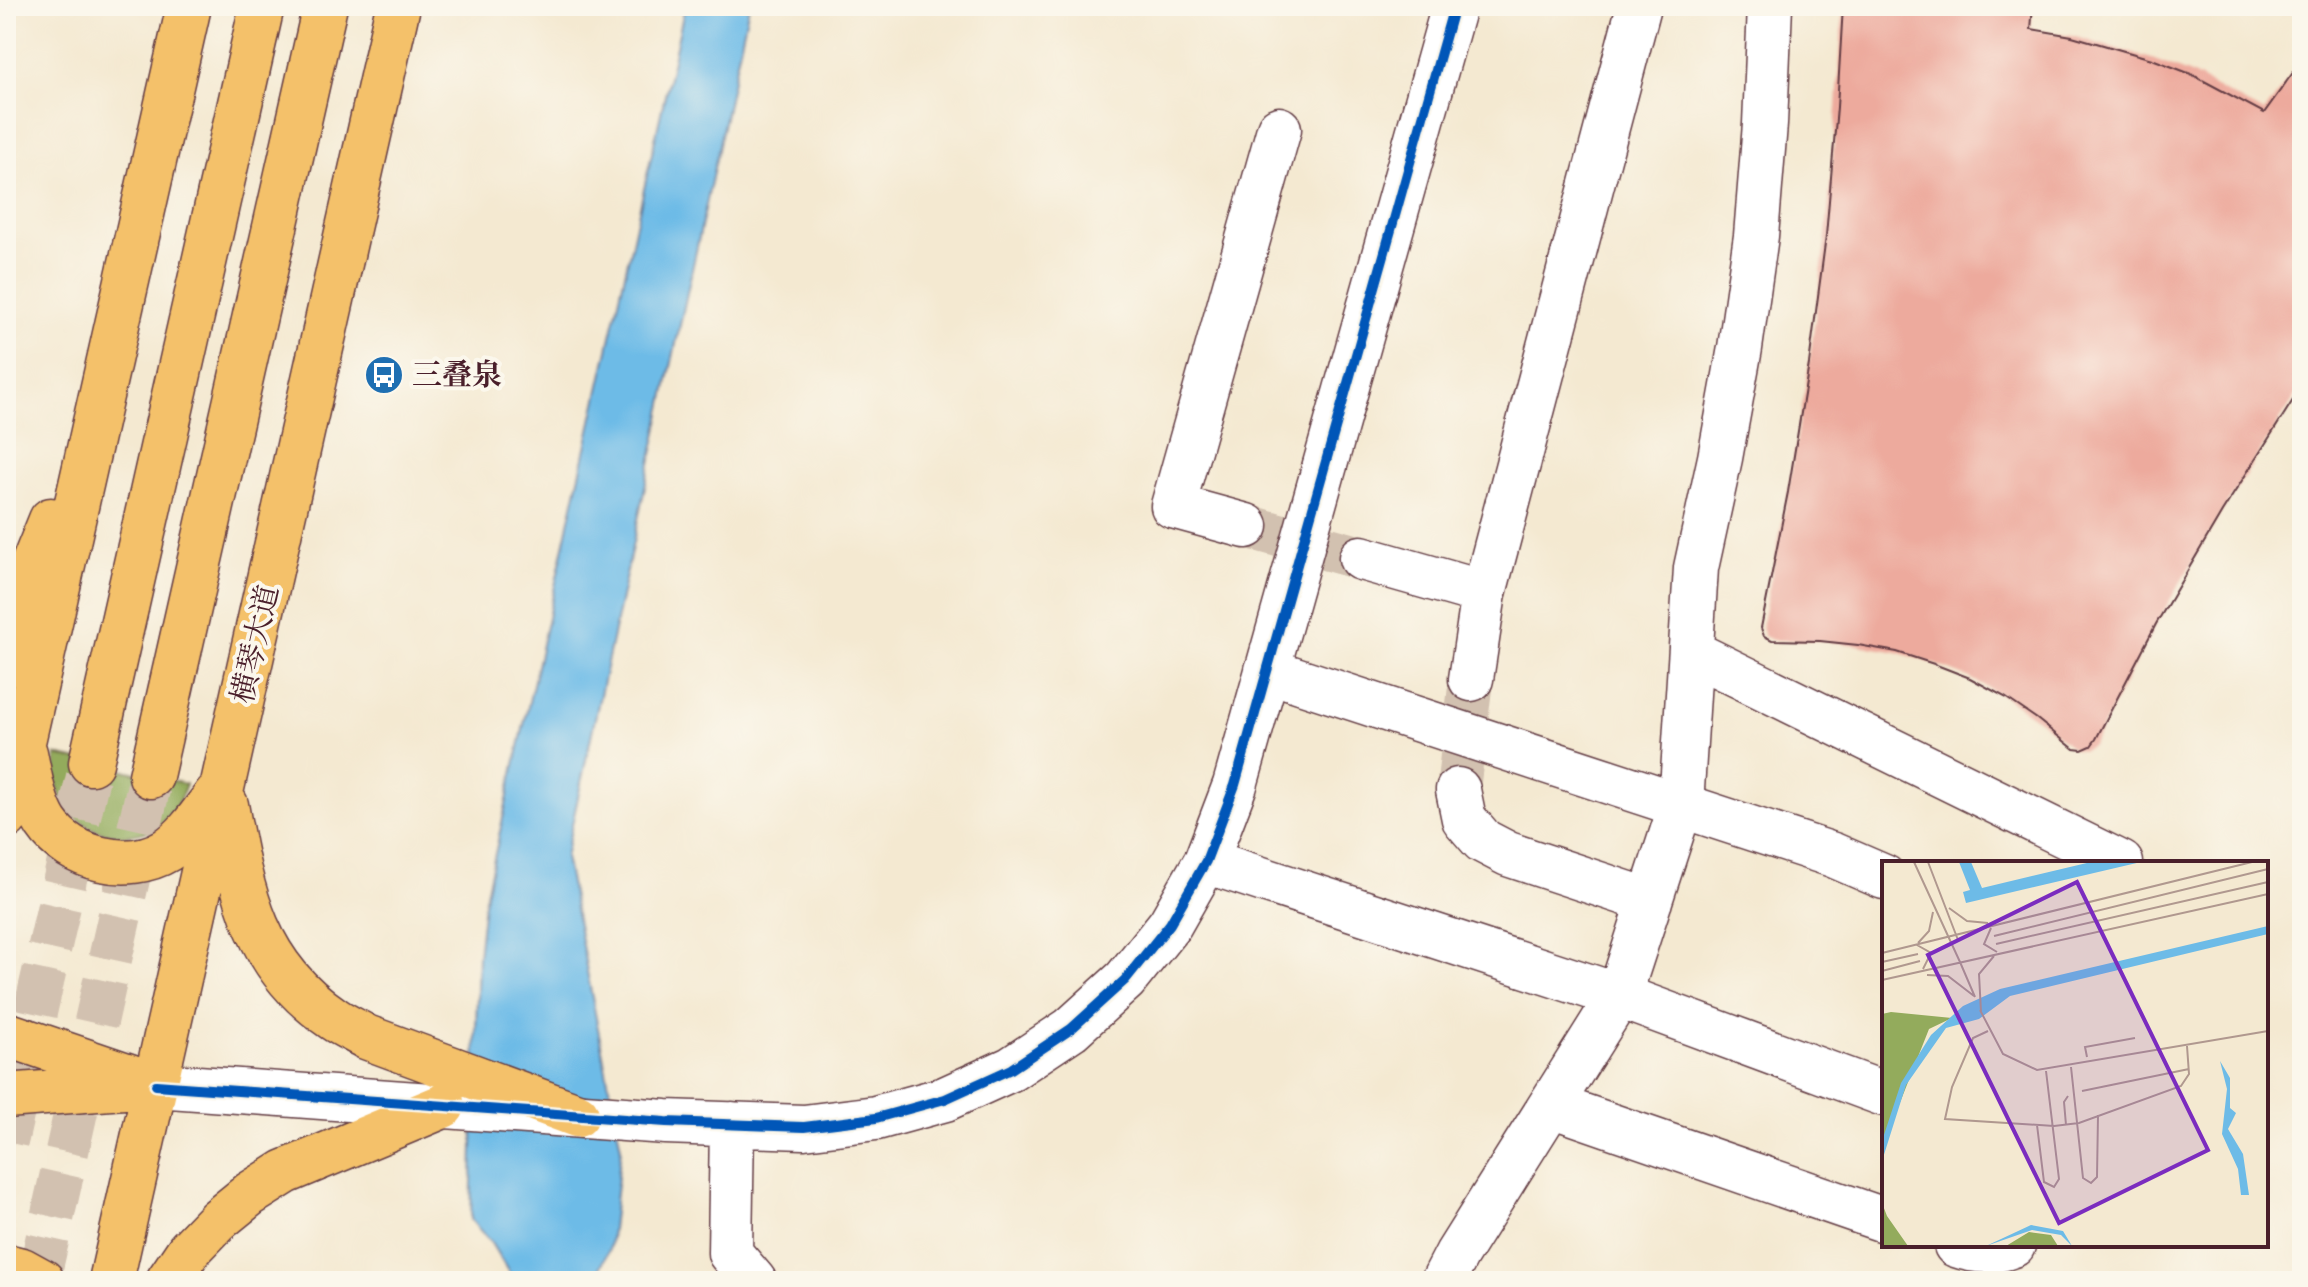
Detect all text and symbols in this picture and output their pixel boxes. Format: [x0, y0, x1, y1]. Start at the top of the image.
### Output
bus stop icon: 三叠泉 [363, 354, 405, 396]
place label: 三叠泉 [412, 357, 502, 394]
street label: 横琴大道 [224, 581, 287, 707]
inset map [1882, 861, 2268, 1247]

